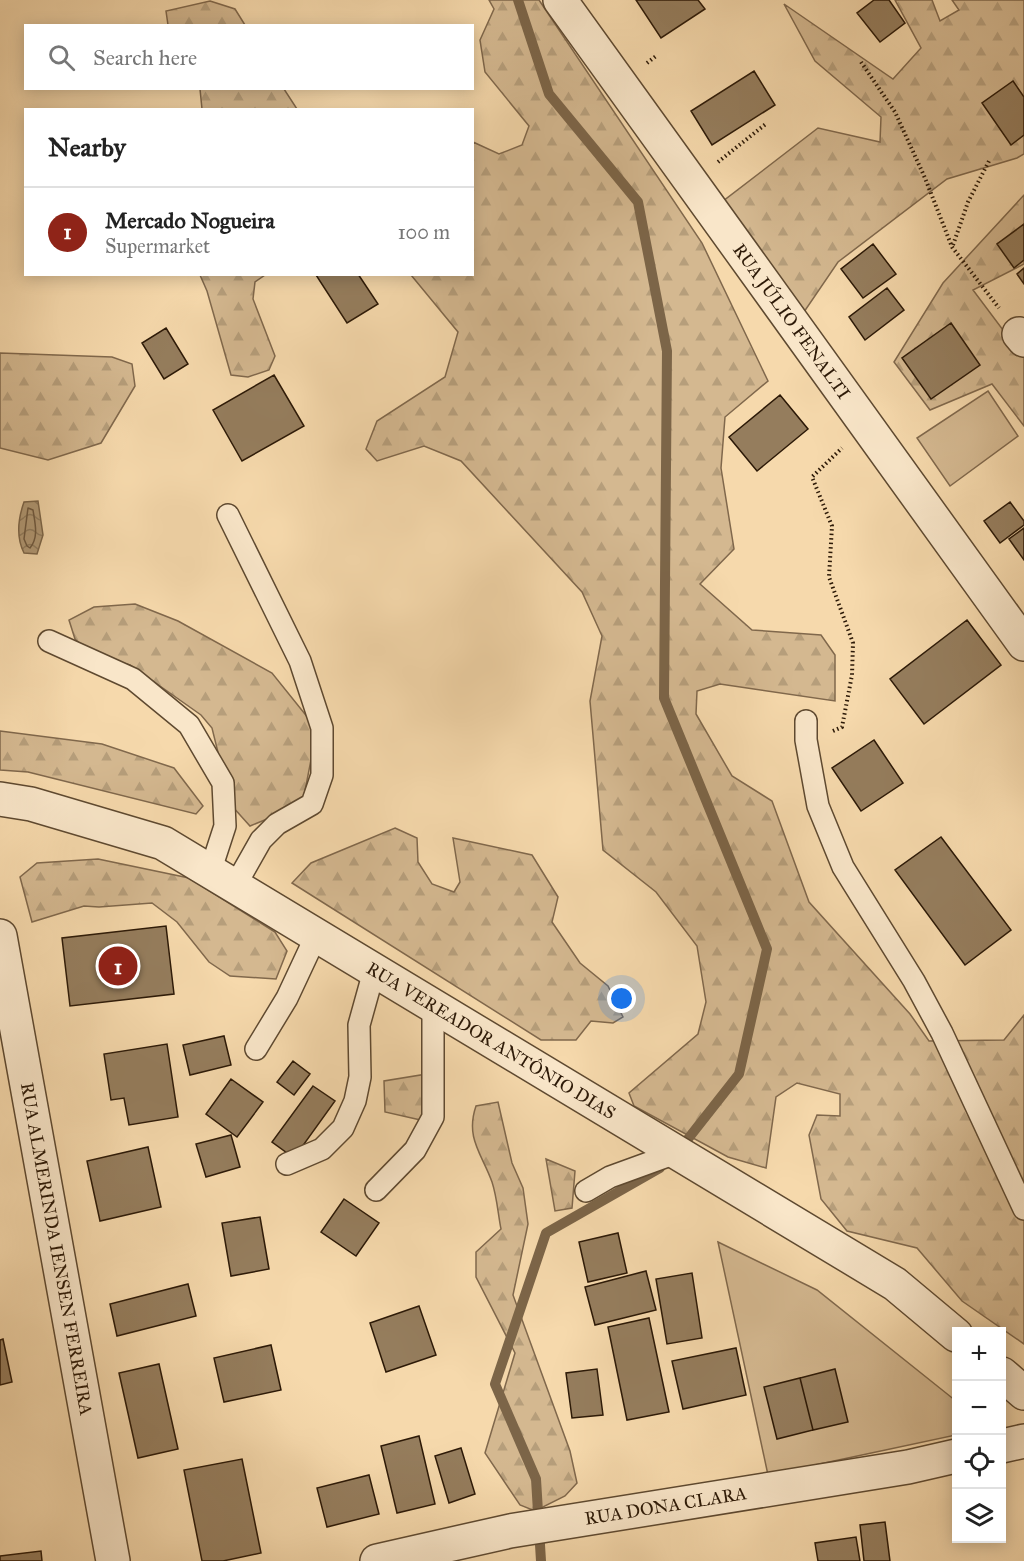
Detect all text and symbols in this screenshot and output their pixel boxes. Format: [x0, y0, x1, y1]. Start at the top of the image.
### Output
search box [24, 24, 474, 90]
icon: search [45, 41, 78, 74]
text: Search here [93, 44, 197, 71]
text: Nearby [48, 131, 126, 163]
text: Mercado Nogueira [105, 207, 275, 234]
text: 1 [64, 220, 71, 244]
text: 100 m [398, 220, 450, 244]
text: Supermarket [105, 234, 210, 258]
street label: RUA JÚLIO FENALTI [728, 239, 855, 404]
pin: 1 [98, 944, 138, 988]
street label: RUA VEREADOR ANTÔNIO DIAS [362, 957, 620, 1124]
your location [607, 984, 636, 1013]
street label: RUA ALMERINDA IENSEN FERREIRA [16, 1081, 97, 1417]
map controls [952, 1327, 1006, 1543]
button: + [952, 1327, 1006, 1381]
button: − [952, 1381, 1006, 1435]
button: locate [952, 1435, 1006, 1489]
street label: RUA DONA CLARA [583, 1482, 748, 1530]
button: layers [952, 1489, 1006, 1543]

